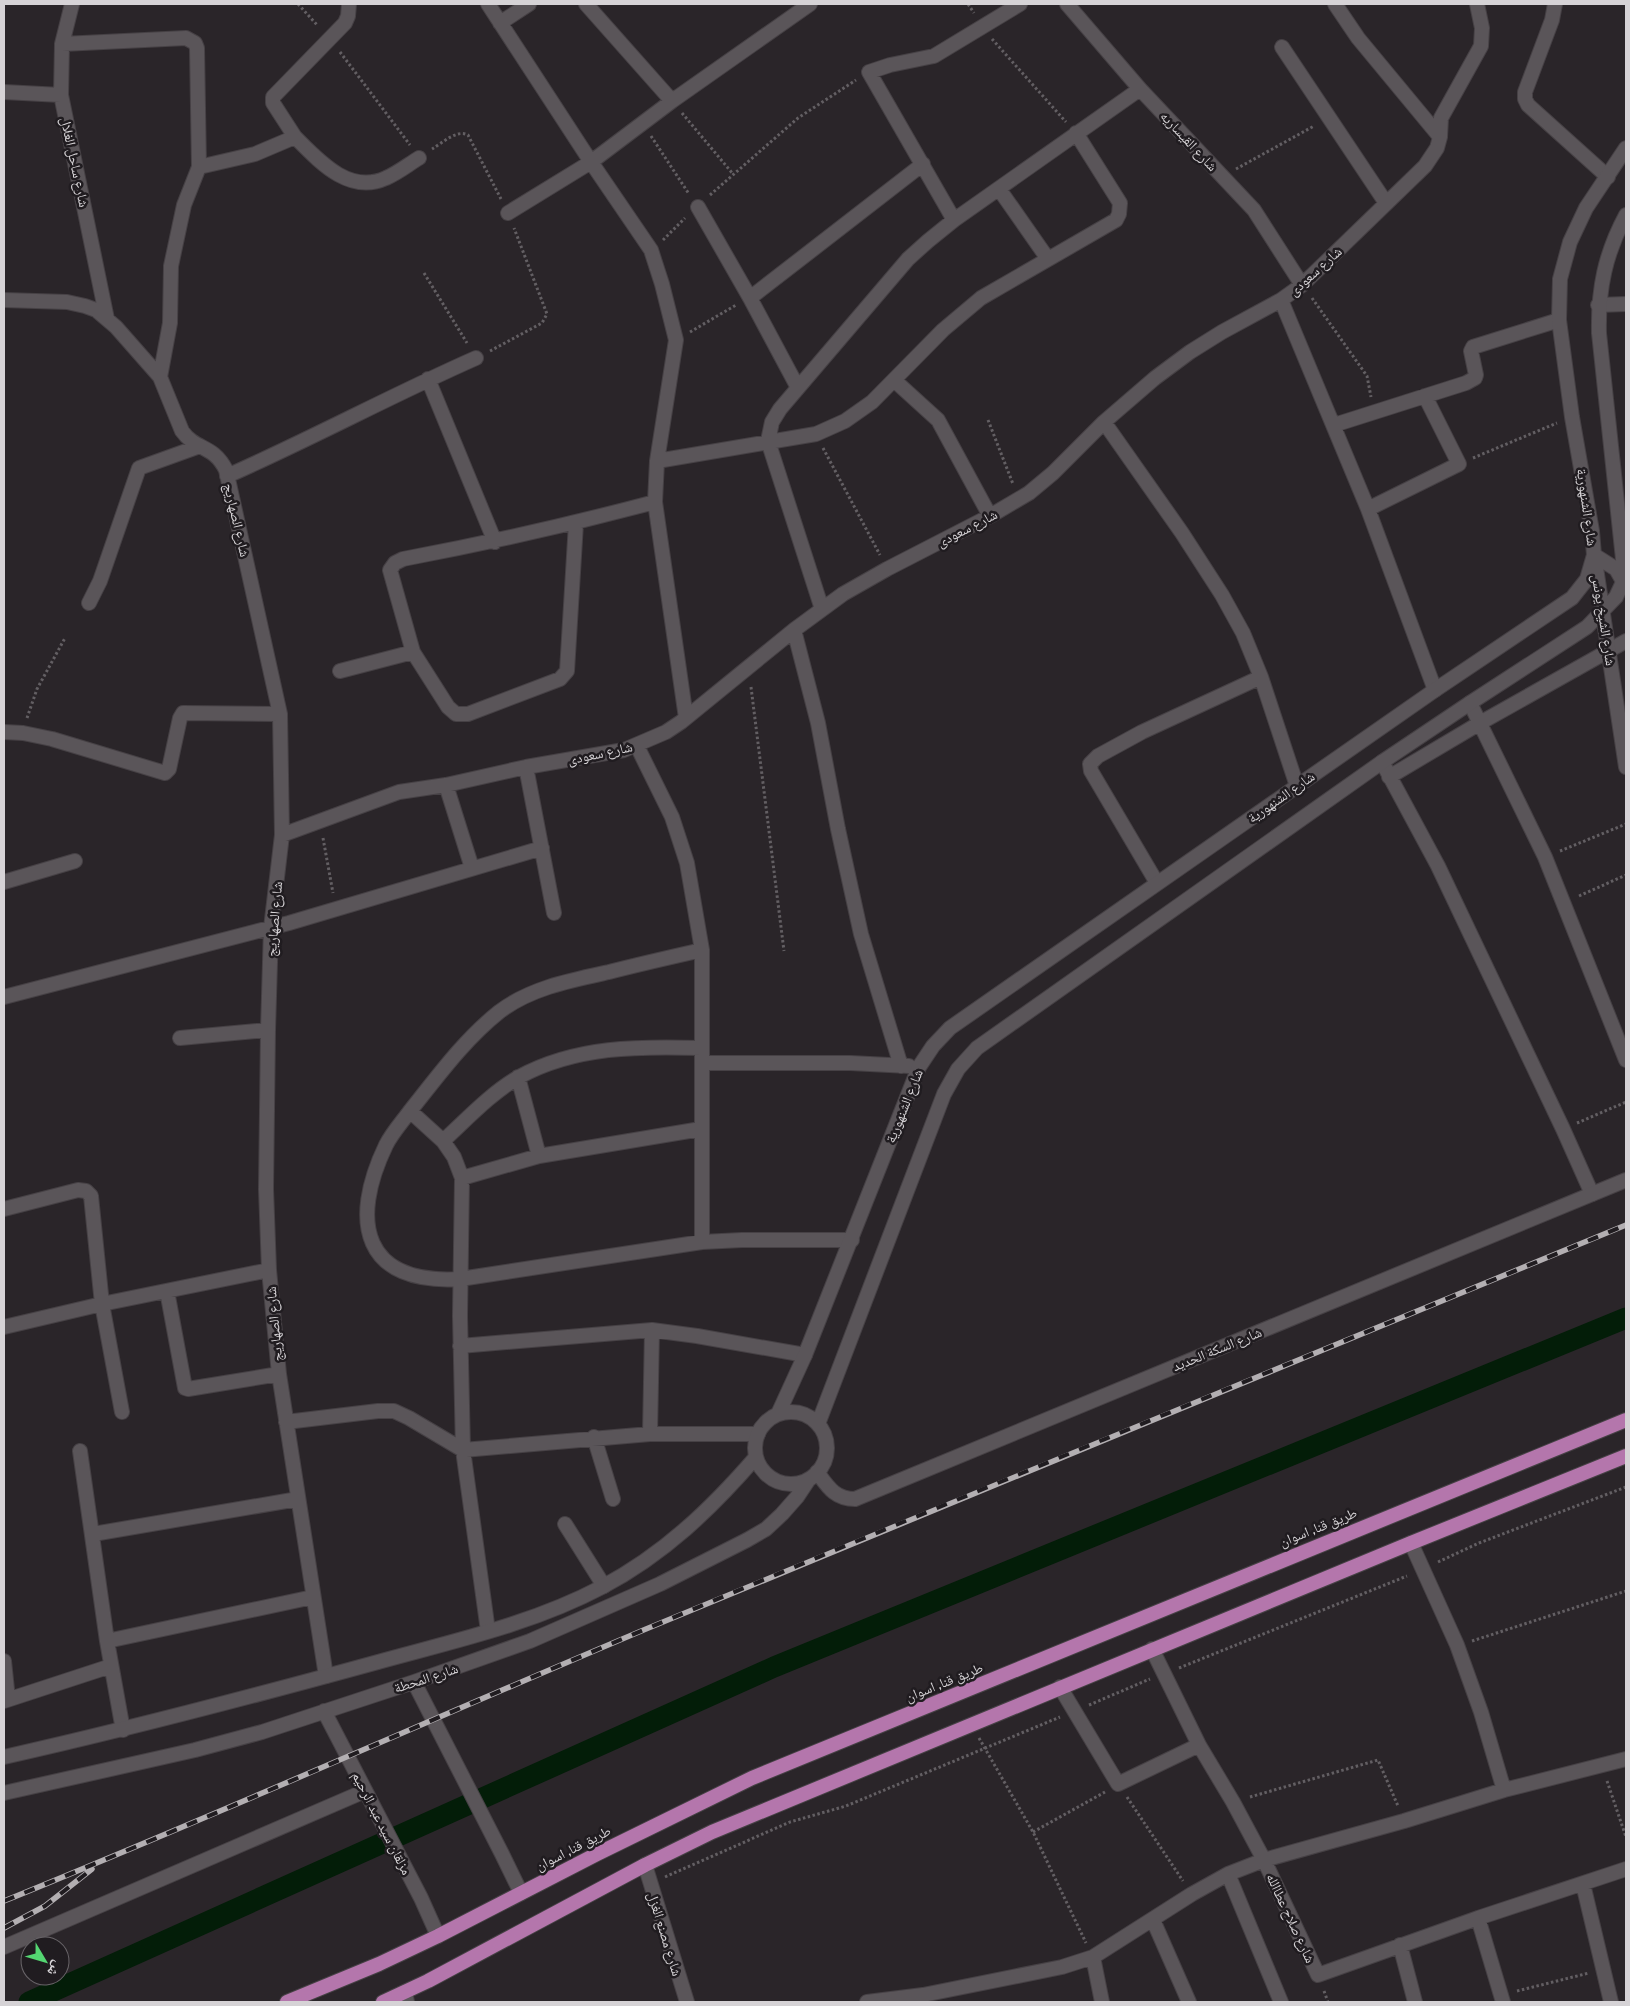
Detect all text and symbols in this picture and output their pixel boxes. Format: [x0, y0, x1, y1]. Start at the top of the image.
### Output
street label: شارع القيساريه [1156, 107, 1221, 176]
street label: شارع ساحل الغلال [56, 115, 93, 209]
street label: شارع سعودى [1285, 242, 1346, 300]
street label: شارع الشنهورية [1572, 467, 1601, 547]
street label: شارع الصهاريج [219, 481, 254, 559]
street label: شارع سعودى [934, 505, 1001, 552]
street label: شارع الشيخ يونس [1587, 573, 1620, 667]
street label: شارع سعودى [566, 737, 634, 770]
street label: شارع الشنهورية [1244, 767, 1319, 828]
street label: شارع الصهاريج [262, 881, 287, 957]
street label: شارع الشنهورية [881, 1067, 928, 1146]
street label: شارع الصهاريج [262, 1286, 287, 1362]
street label: شارع السكة الحديد [1170, 1323, 1265, 1376]
street label: طريق قنا, اسوان [1277, 1503, 1360, 1552]
street label: طريق قنا, اسوان [903, 1658, 986, 1707]
street label: شارع المحطة [392, 1659, 461, 1698]
street label: مزلقان سيد عبد الرحيم [347, 1768, 416, 1878]
street label: طريق قنا, اسوان [532, 1821, 614, 1876]
street label: شارع صلاح عطاالله [1261, 1870, 1320, 1966]
street label: شارع مصنع الغزل [643, 1890, 686, 1979]
north arrow [20, 1936, 70, 1986]
text: ش [43, 1958, 67, 1981]

